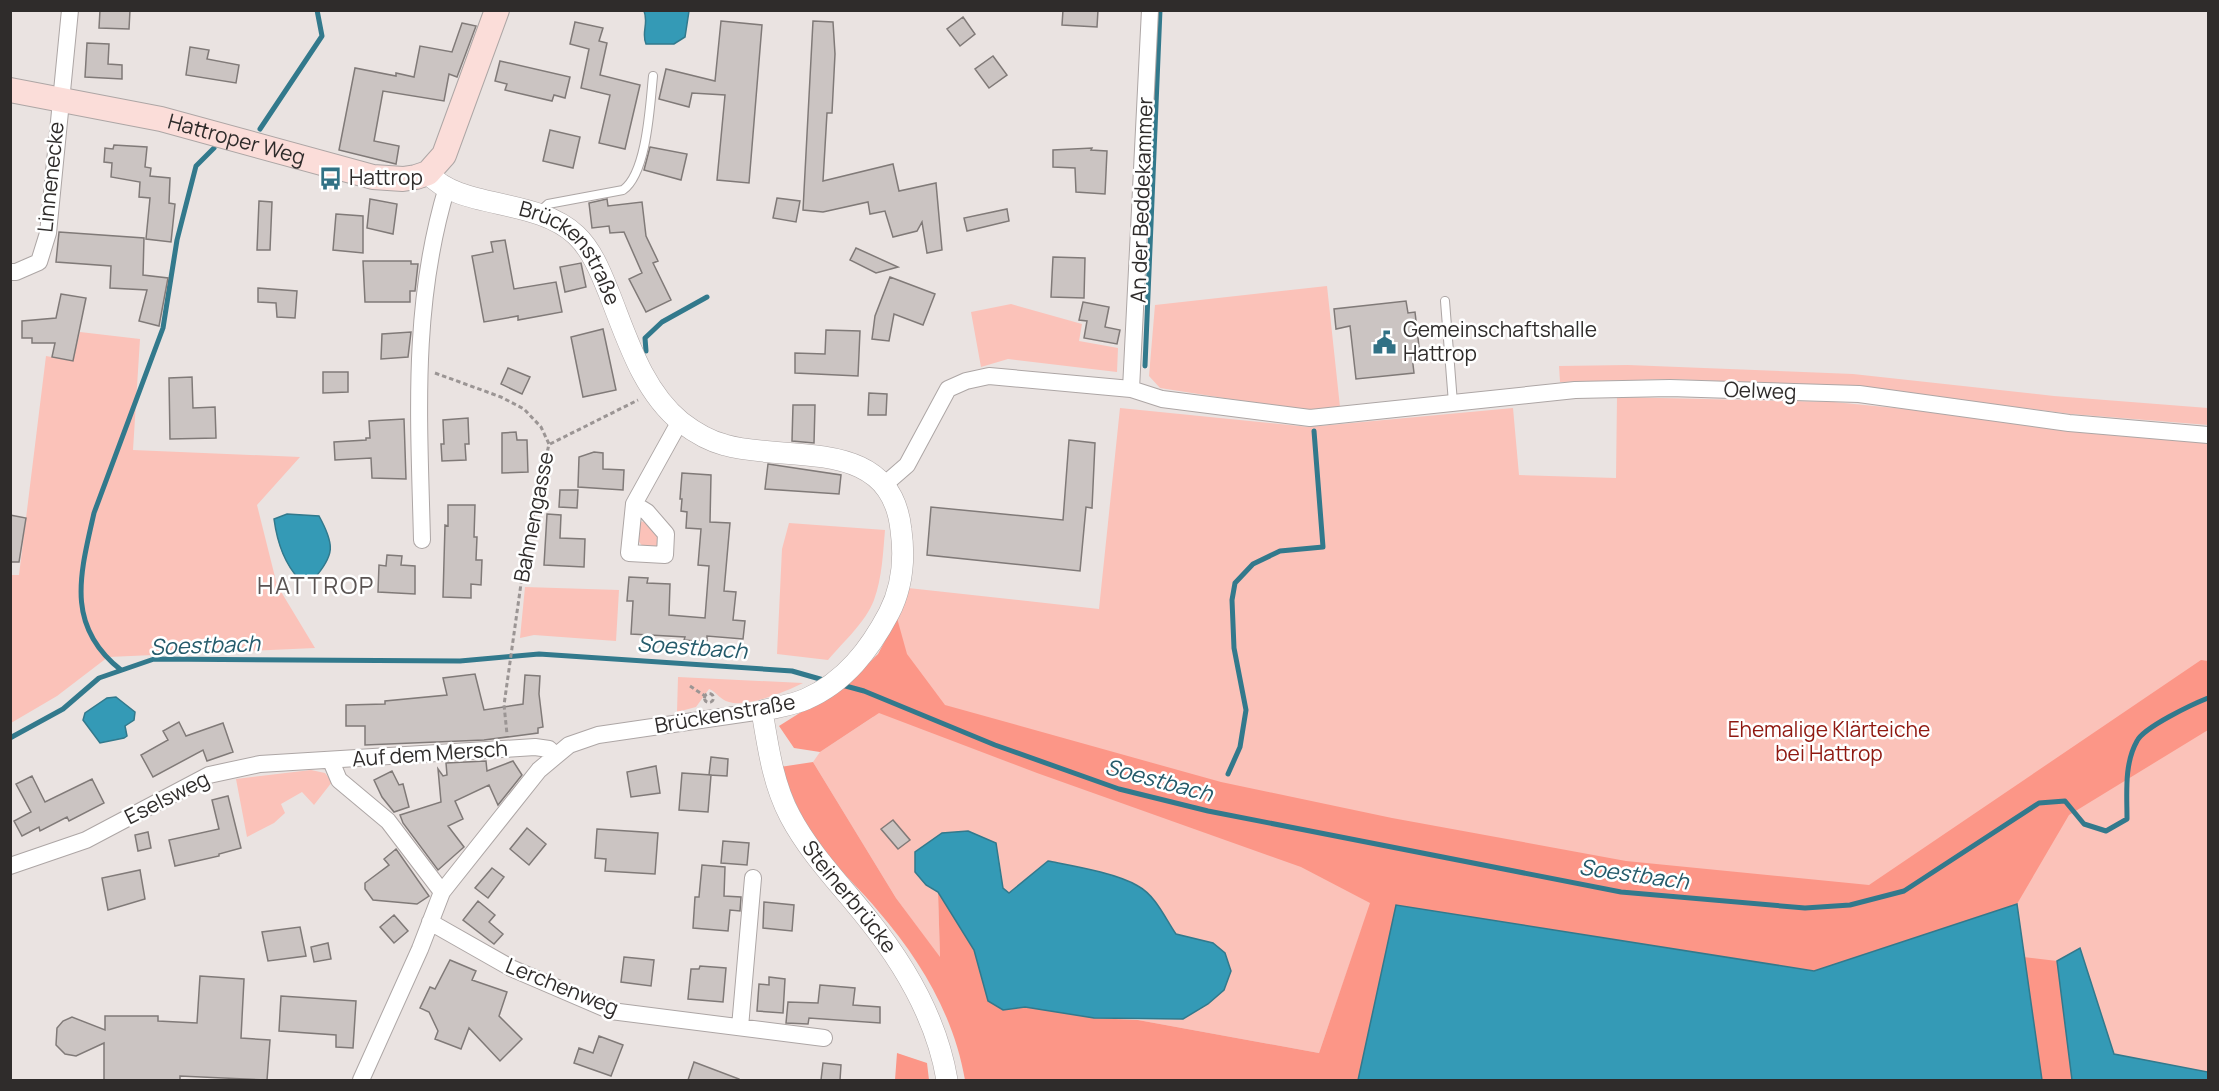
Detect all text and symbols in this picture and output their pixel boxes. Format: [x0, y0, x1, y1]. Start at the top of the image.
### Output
street label: An der Beddekammer [1123, 96, 1159, 304]
street label: Hattroper Weg [165, 107, 308, 171]
street label: Linnenecke [30, 120, 70, 234]
place label: Hattrop [349, 163, 423, 191]
bus stop icon: Hattrop [318, 165, 344, 191]
street label: Brückenstraße [516, 194, 627, 309]
place label: Gemeinschaftshalle Hattrop [1403, 315, 1597, 367]
public building icon: Gemeinschaftshalle Hattrop [1372, 329, 1398, 355]
street label: Oelweg [1723, 375, 1797, 405]
street label: Bahnengasse [507, 449, 559, 584]
district label: HATTROP [257, 568, 375, 601]
water label: Soestbach [149, 628, 262, 662]
water label: Soestbach [636, 628, 749, 666]
street label: Brückenstraße [652, 687, 797, 739]
park label: Ehemalige Klärteiche bei Hattrop [1728, 715, 1930, 767]
street label: Auf dem Mersch [351, 734, 509, 772]
water label: Soestbach [1102, 751, 1217, 809]
street label: Eselsweg [120, 764, 214, 830]
street label: Steinerbrücke [796, 834, 904, 958]
water label: Soestbach [1577, 851, 1692, 897]
street label: Lerchenweg [502, 951, 623, 1021]

